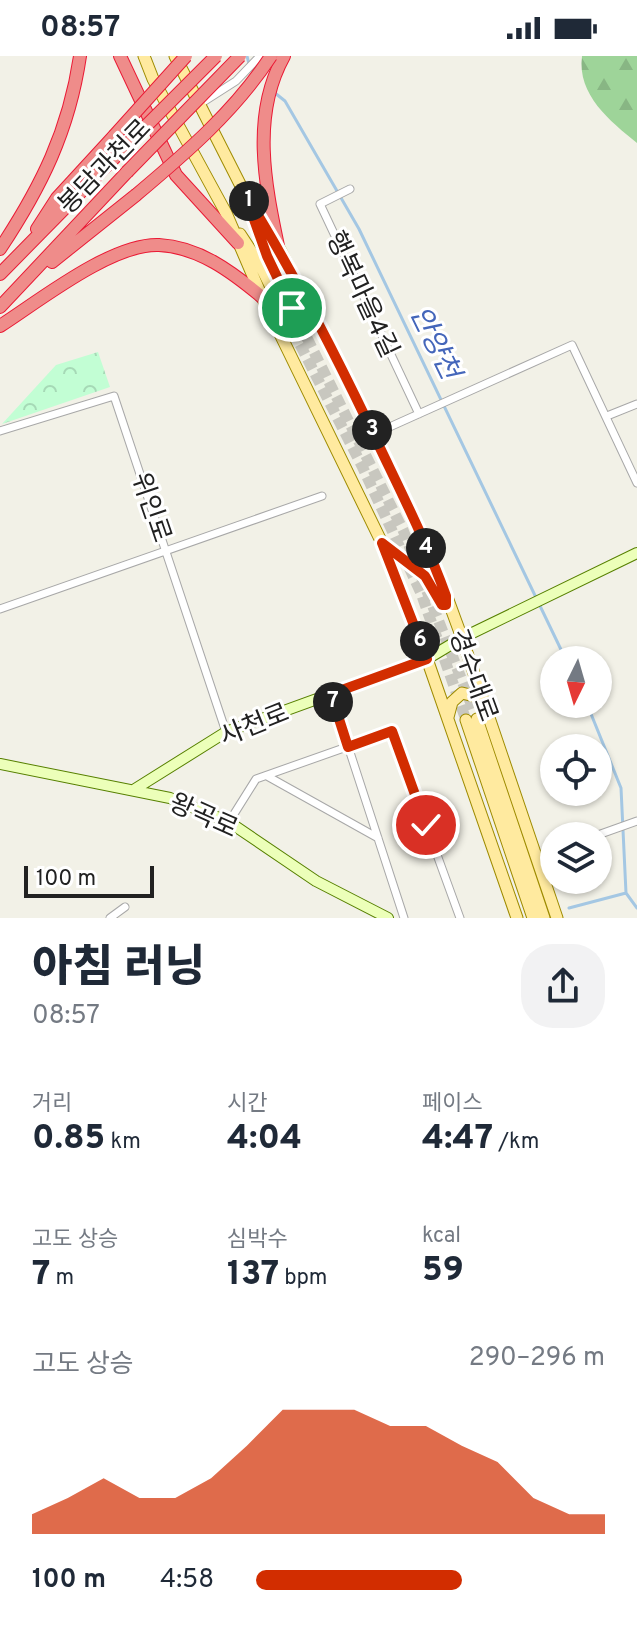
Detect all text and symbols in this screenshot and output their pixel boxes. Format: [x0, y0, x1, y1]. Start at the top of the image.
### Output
text: 08:57 [40, 10, 120, 47]
street label: 봉담과천로 [52, 113, 159, 222]
pin: 1 [229, 181, 269, 221]
text: 1 [245, 187, 253, 214]
street label: 행복마을4길 [317, 227, 404, 364]
pin [258, 274, 326, 342]
icon: arrive [270, 286, 314, 330]
water label: 안양천 [400, 301, 468, 389]
pin: 3 [352, 410, 392, 450]
text: 3 [365, 416, 379, 443]
street label: 위인로 [122, 469, 177, 547]
pin: 4 [406, 528, 446, 568]
text: 4 [419, 534, 433, 561]
pin: 6 [400, 621, 440, 661]
street label: 경수대로 [440, 625, 504, 726]
text: 6 [413, 627, 427, 654]
north arrow [540, 646, 612, 718]
map controls [540, 646, 612, 894]
pin: 7 [313, 682, 353, 722]
text: 7 [327, 688, 339, 715]
street label: 사천로 [215, 698, 294, 755]
button: locate [540, 734, 612, 806]
street label: 왕곡로 [163, 788, 242, 847]
pin [392, 791, 460, 859]
icon: check [404, 803, 448, 847]
button: layers [540, 822, 612, 894]
scale bar [24, 862, 154, 898]
text: 100 m [36, 866, 96, 893]
text: 아침 러닝 [32, 942, 205, 998]
button: share [521, 944, 605, 1028]
text: 08:57 [32, 1000, 100, 1033]
text: 거리 [32, 1091, 72, 1118]
text: 시간 [227, 1091, 267, 1118]
text: 페이스 [422, 1091, 483, 1118]
text: 0.85 [32, 1118, 105, 1161]
text: 4:04 [227, 1118, 302, 1161]
text: 4:47 [422, 1118, 493, 1161]
text: km [105, 1129, 141, 1156]
text: /km [493, 1129, 539, 1156]
text: kcal [422, 1223, 461, 1250]
text: 고도 상승 [32, 1227, 118, 1254]
text: 심박수 [227, 1227, 288, 1254]
text: 59 [422, 1250, 464, 1293]
text: 7 [32, 1254, 50, 1297]
text: 137 [227, 1254, 279, 1297]
text: m [50, 1265, 74, 1292]
text: bpm [279, 1265, 327, 1292]
text: 290–296 m [469, 1342, 605, 1375]
text: 고도 상승 [32, 1349, 134, 1382]
text: 100 m [32, 1564, 106, 1597]
text: 4:58 [160, 1564, 214, 1597]

